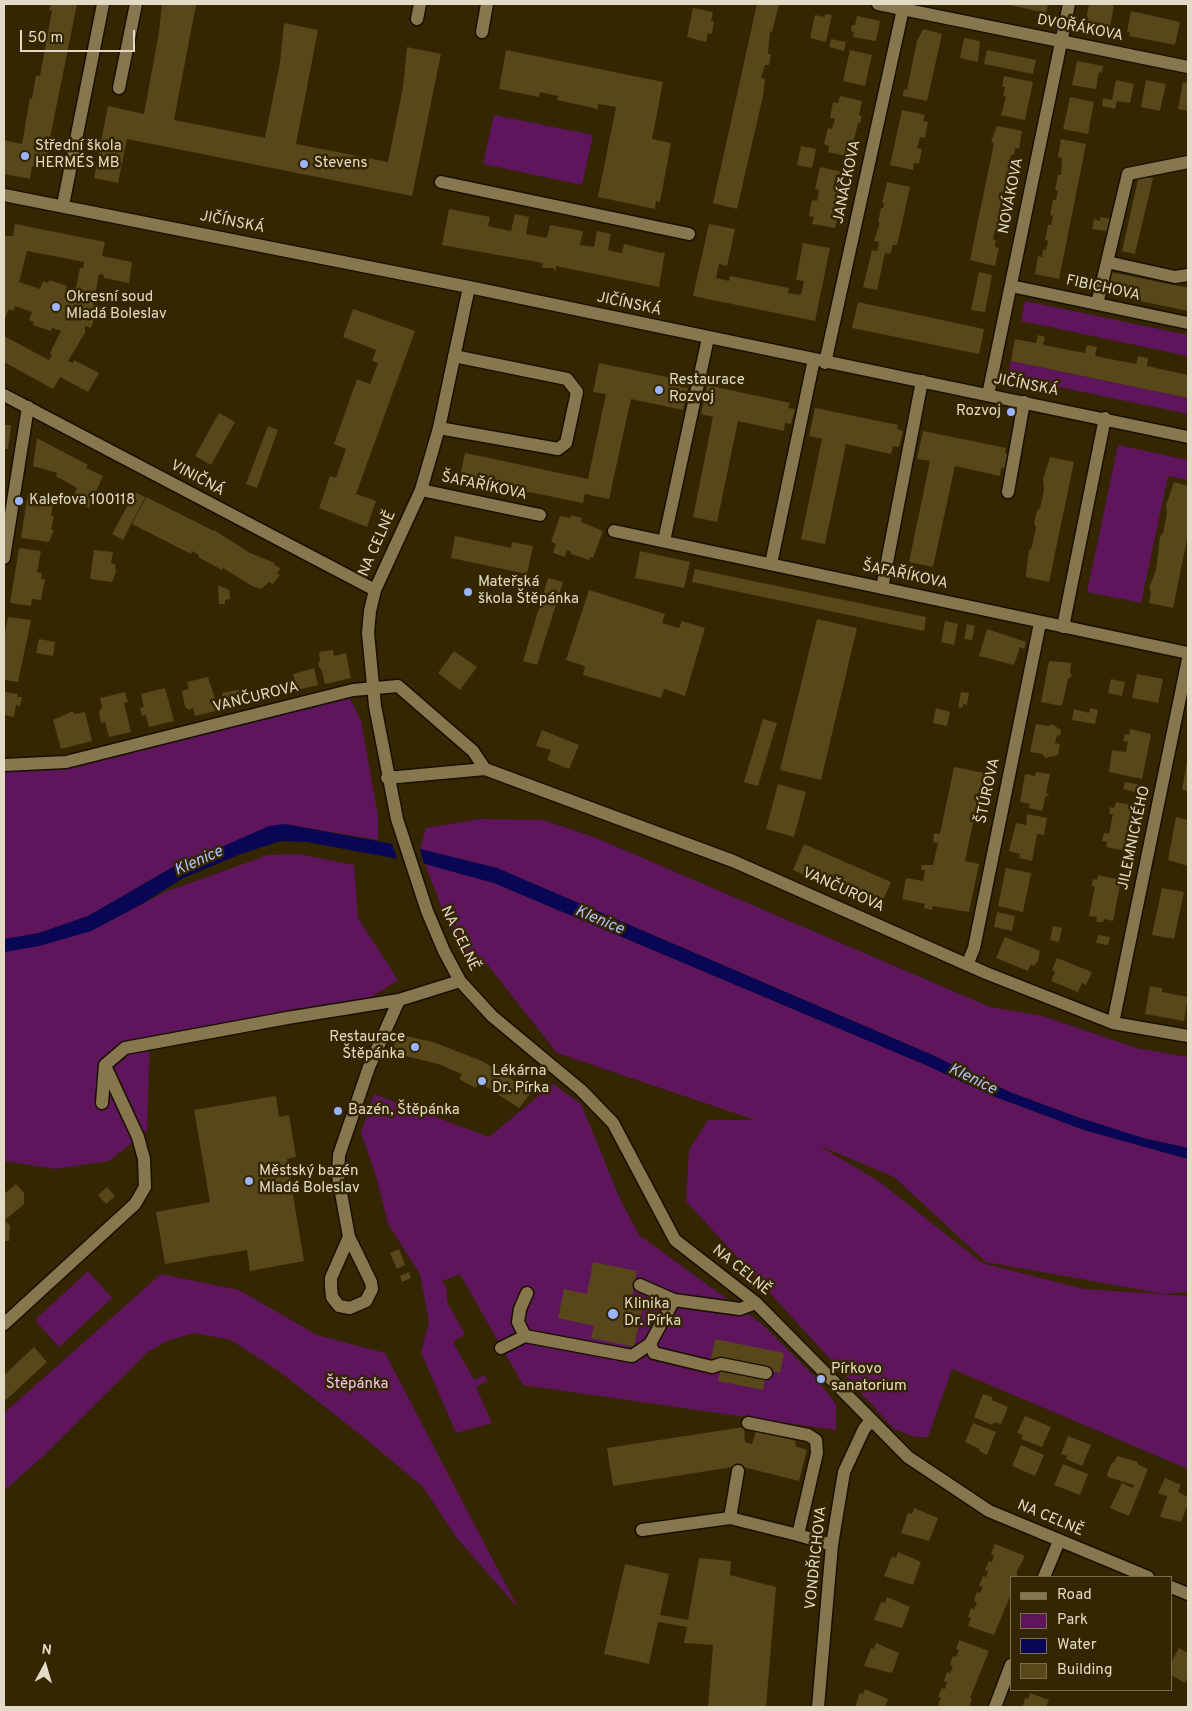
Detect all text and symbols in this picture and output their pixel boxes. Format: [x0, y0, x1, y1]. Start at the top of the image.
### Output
street label: DVOŘÁKOVA [1035, 12, 1125, 46]
scale bar [22, 20, 138, 52]
text: 50 m [28, 29, 63, 48]
place label: Střední škola HERMÉS MB [35, 138, 122, 173]
street label: JANÁČKOVA [830, 139, 866, 225]
marker: Střední škola HERMÉS MB [19, 150, 31, 162]
place label: Stevens [314, 155, 367, 173]
street label: NOVÁKOVA [996, 156, 1028, 236]
marker: Stevens [298, 158, 310, 170]
street label: JIČÍNSKÁ [198, 208, 266, 238]
street label: FIBICHOVA [1064, 272, 1142, 306]
place label: Okresní soud Mladá Boleslav [66, 289, 167, 324]
street label: JIČÍNSKÁ [595, 289, 663, 321]
marker: Okresní soud Mladá Boleslav [50, 301, 62, 313]
street label: JIČÍNSKÁ [992, 371, 1060, 401]
place label: Restaurace Rozvoj [669, 372, 745, 407]
marker: Restaurace Rozvoj [653, 384, 665, 396]
place label: Rozvoj [956, 403, 1001, 421]
marker: Rozvoj [1005, 406, 1017, 418]
street label: VINIČNÁ [167, 457, 227, 501]
street label: ŠAFAŘÍKOVA [440, 469, 528, 505]
place label: Kalefova 100118 [29, 492, 135, 510]
marker: Kalefova 100118 [13, 495, 25, 507]
street label: NA CELNĚ [355, 508, 401, 580]
street label: ŠAFAŘÍKOVA [861, 558, 949, 594]
place label: Mateřská škola Štěpánka [478, 574, 579, 609]
marker: Mateřská škola Štěpánka [462, 586, 474, 598]
street label: VANČUROVA [211, 679, 301, 717]
street label: ŠTÚROVA [973, 757, 1005, 825]
street label: JILEMNICKÉHO [1115, 784, 1155, 892]
water label: Klenice [172, 843, 226, 881]
street label: VANČUROVA [799, 865, 887, 917]
water label: Klenice [572, 902, 626, 940]
street label: NA CELNĚ [435, 903, 483, 975]
place label: Restaurace Štěpánka [329, 1029, 405, 1064]
marker: Restaurace Štěpánka [409, 1041, 421, 1053]
water label: Klenice [945, 1060, 999, 1100]
place label: Lékárna Dr. Pírka [492, 1063, 549, 1098]
marker: Lékárna Dr. Pírka [476, 1075, 488, 1087]
place label: Bazén, Štěpánka [348, 1102, 460, 1120]
marker: Bazén, Štěpánka [332, 1105, 344, 1117]
place label: Městský bazén Mladá Boleslav [259, 1163, 360, 1198]
marker: Městský bazén Mladá Boleslav [243, 1175, 255, 1187]
street label: NA CELNĚ [708, 1242, 774, 1300]
place label: Klinika Dr. Pírka [624, 1296, 681, 1331]
marker: Klinika Dr. Pírka [606, 1307, 620, 1321]
place label: Pírkovo sanatorium [831, 1361, 907, 1396]
marker: Pírkovo sanatorium [815, 1373, 827, 1385]
park label: Štěpánka [326, 1376, 388, 1394]
street label: NA CELNĚ [1014, 1497, 1086, 1541]
street label: VONDŘICHOVA [803, 1505, 831, 1611]
legend [1010, 1576, 1172, 1691]
text: Road [1057, 1586, 1092, 1605]
text: Park [1057, 1611, 1088, 1630]
text: Water [1057, 1636, 1096, 1655]
north arrow [20, 1641, 70, 1691]
text: N [41, 1642, 53, 1660]
text: Building [1057, 1661, 1112, 1680]

